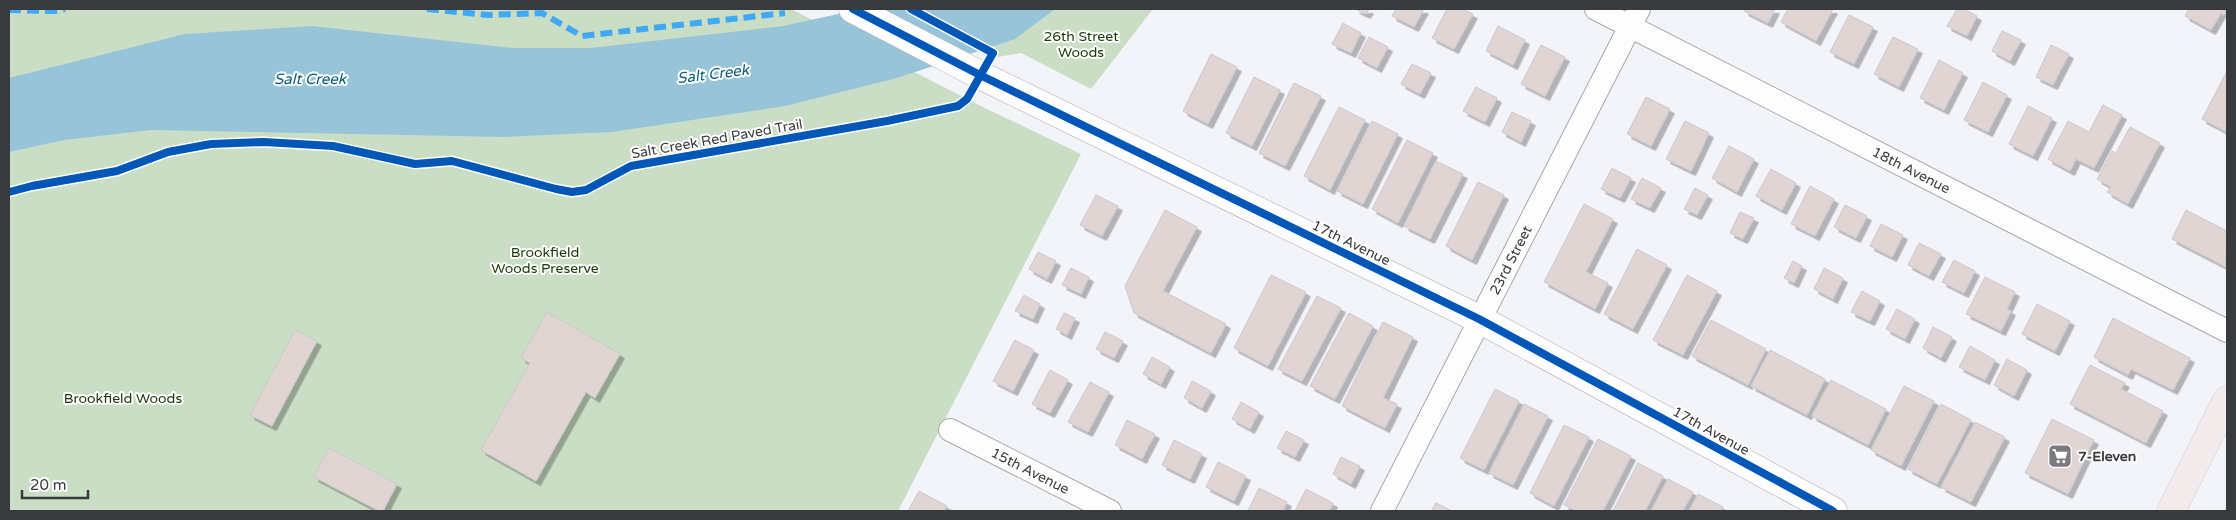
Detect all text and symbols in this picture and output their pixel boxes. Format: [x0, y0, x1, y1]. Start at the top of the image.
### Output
park label: 26th Street Woods [1043, 28, 1119, 61]
water label: Salt Creek [676, 60, 752, 87]
water label: Salt Creek [274, 70, 348, 88]
street label: Salt Creek Red Paved Trail [630, 116, 804, 162]
street label: 18th Avenue [1869, 143, 1953, 197]
street label: 17th Avenue [1309, 217, 1393, 269]
street label: 23rd Street [1486, 222, 1536, 297]
park label: Brookfield Woods Preserve [491, 244, 599, 277]
park label: Brookfield Woods [64, 390, 182, 407]
street label: 17th Avenue [1670, 403, 1752, 459]
supermarket icon: 7-Eleven [2047, 443, 2073, 469]
street label: 15th Avenue [988, 444, 1072, 498]
place label: 7-Eleven [2078, 448, 2136, 465]
scale bar [22, 468, 89, 500]
text: 20 m [30, 476, 67, 494]

